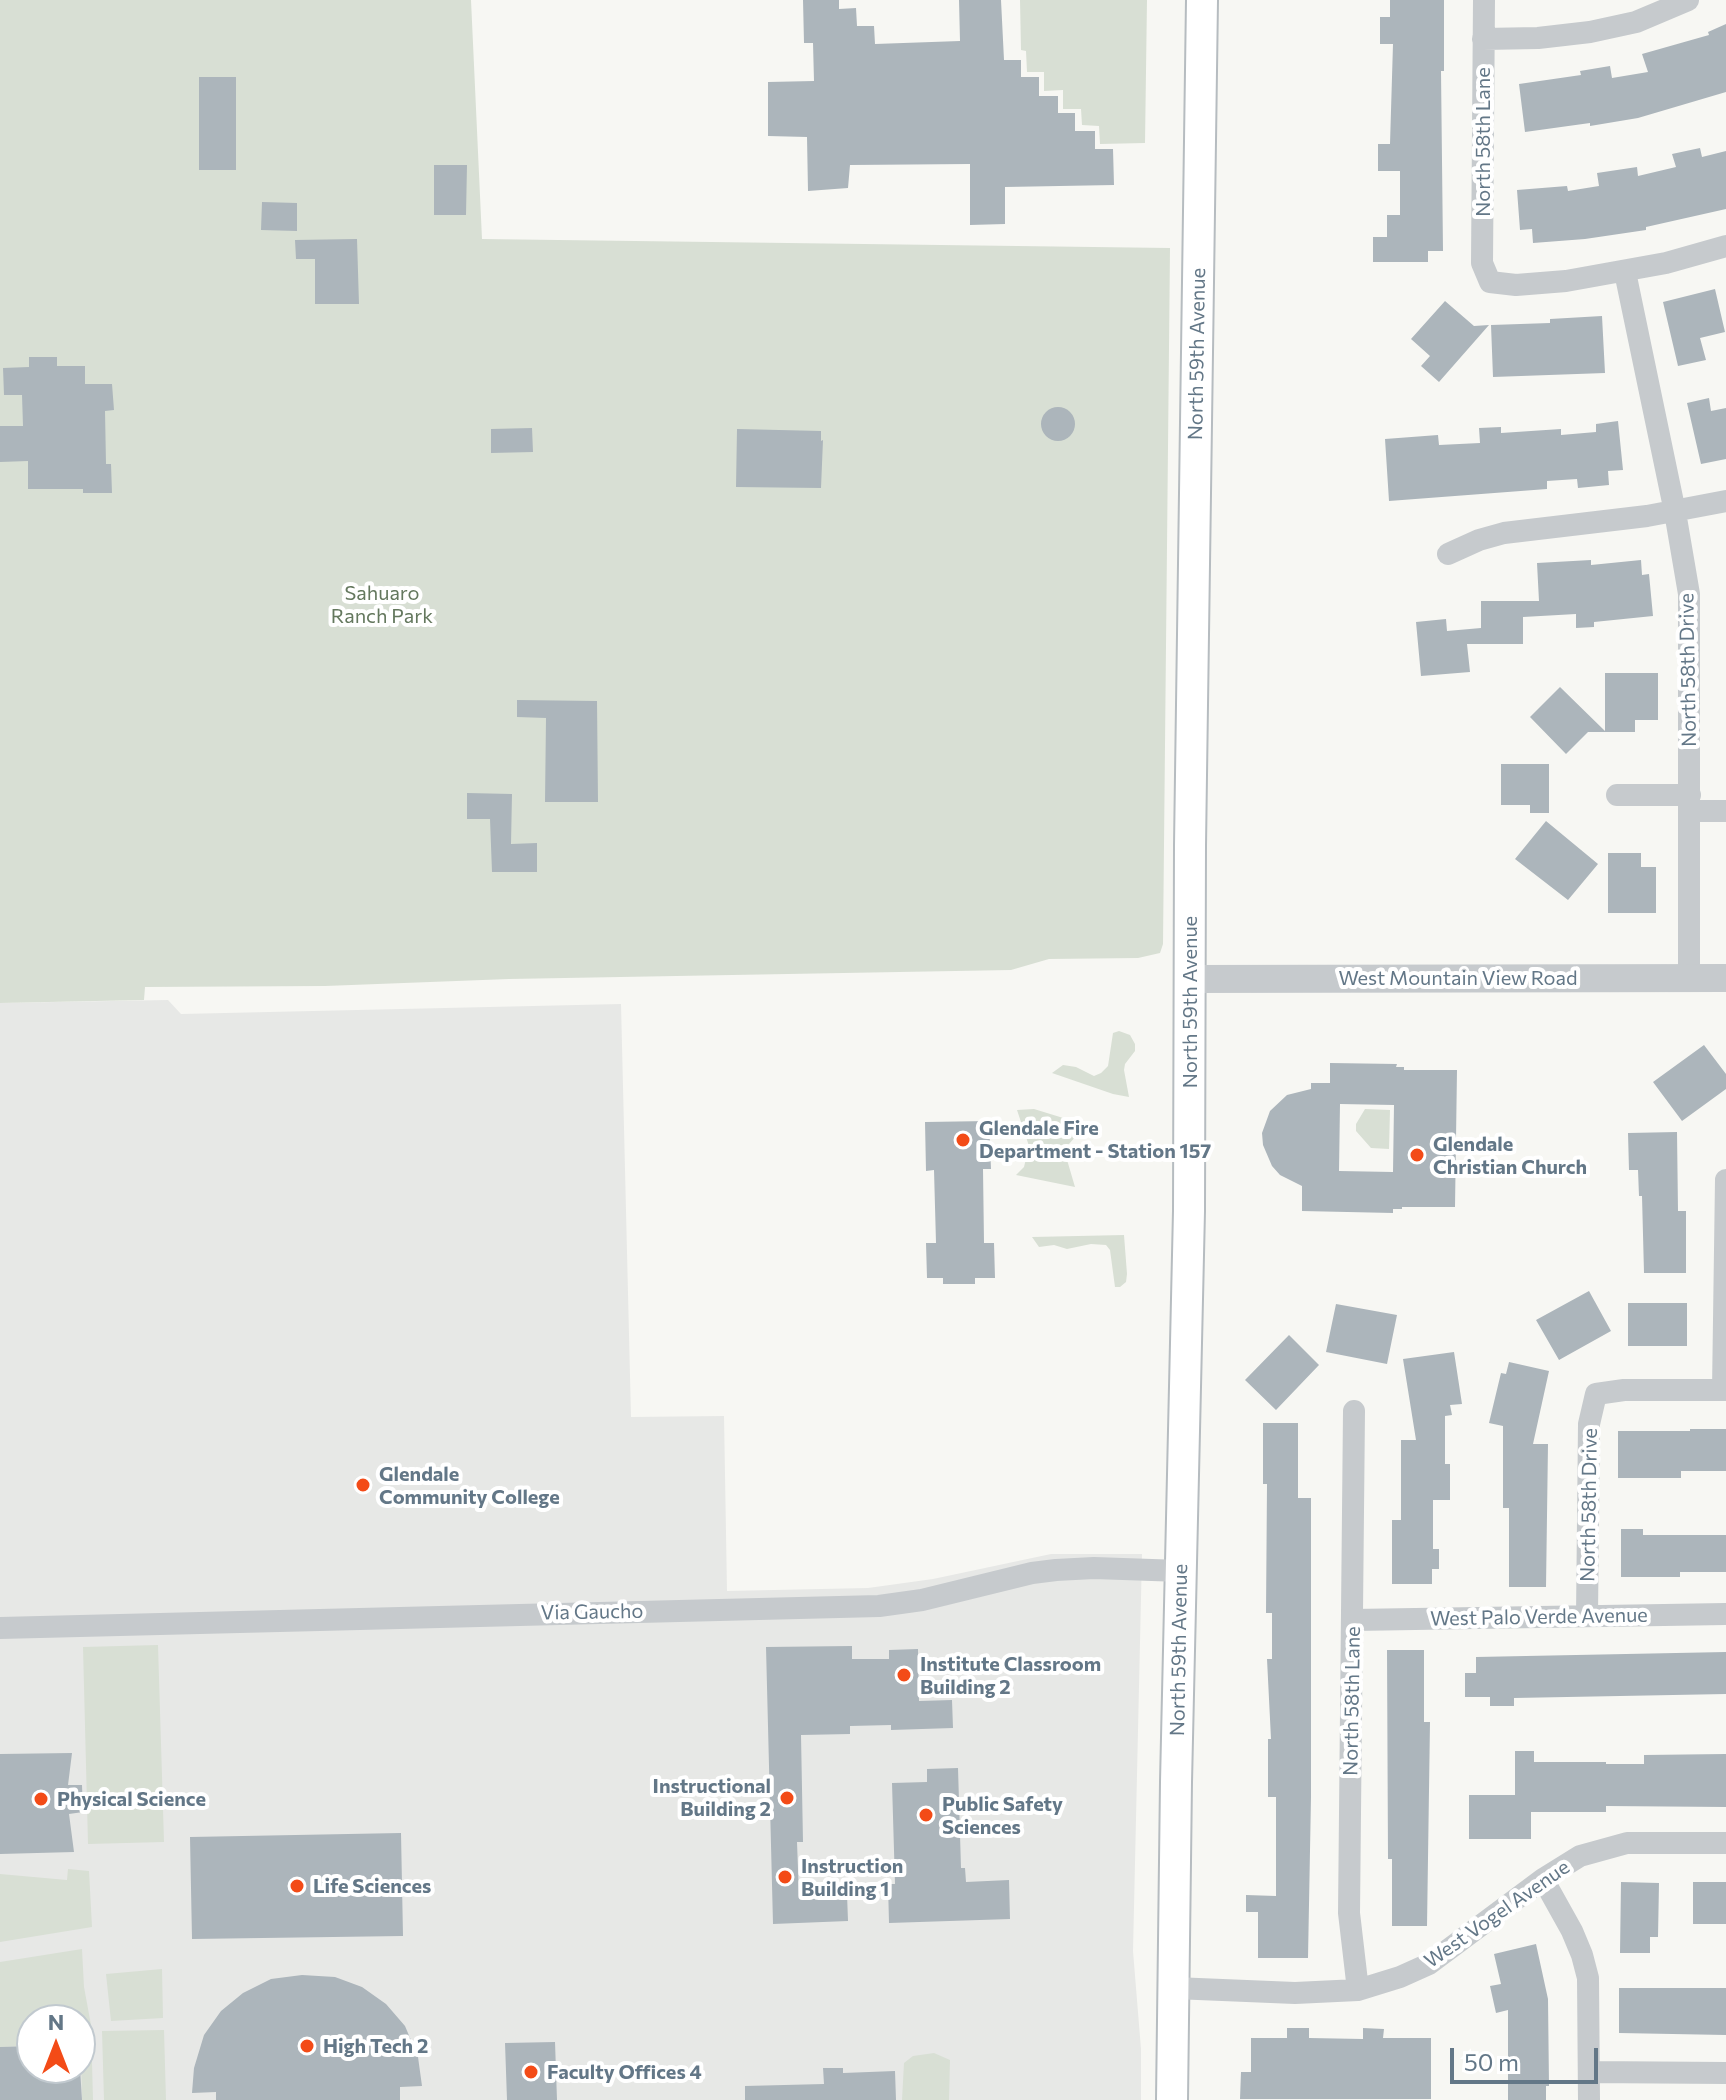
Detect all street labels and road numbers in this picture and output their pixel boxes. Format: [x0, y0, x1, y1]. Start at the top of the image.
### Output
street label: North 58th Lane [1471, 67, 1495, 217]
street label: North 59th Avenue [1183, 268, 1211, 440]
street label: North 58th Drive [1675, 593, 1701, 747]
street label: North 59th Avenue [1178, 916, 1202, 1088]
street label: West Mountain View Road [1338, 966, 1578, 990]
street label: North 58th Drive [1576, 1428, 1602, 1582]
street label: North 59th Avenue [1165, 1564, 1193, 1736]
street label: Via Gaucho [540, 1599, 644, 1625]
street label: West Palo Verde Avenue [1430, 1603, 1648, 1631]
street label: North 58th Lane [1339, 1626, 1365, 1776]
street label: West Vogel Avenue [1420, 1855, 1574, 1973]

